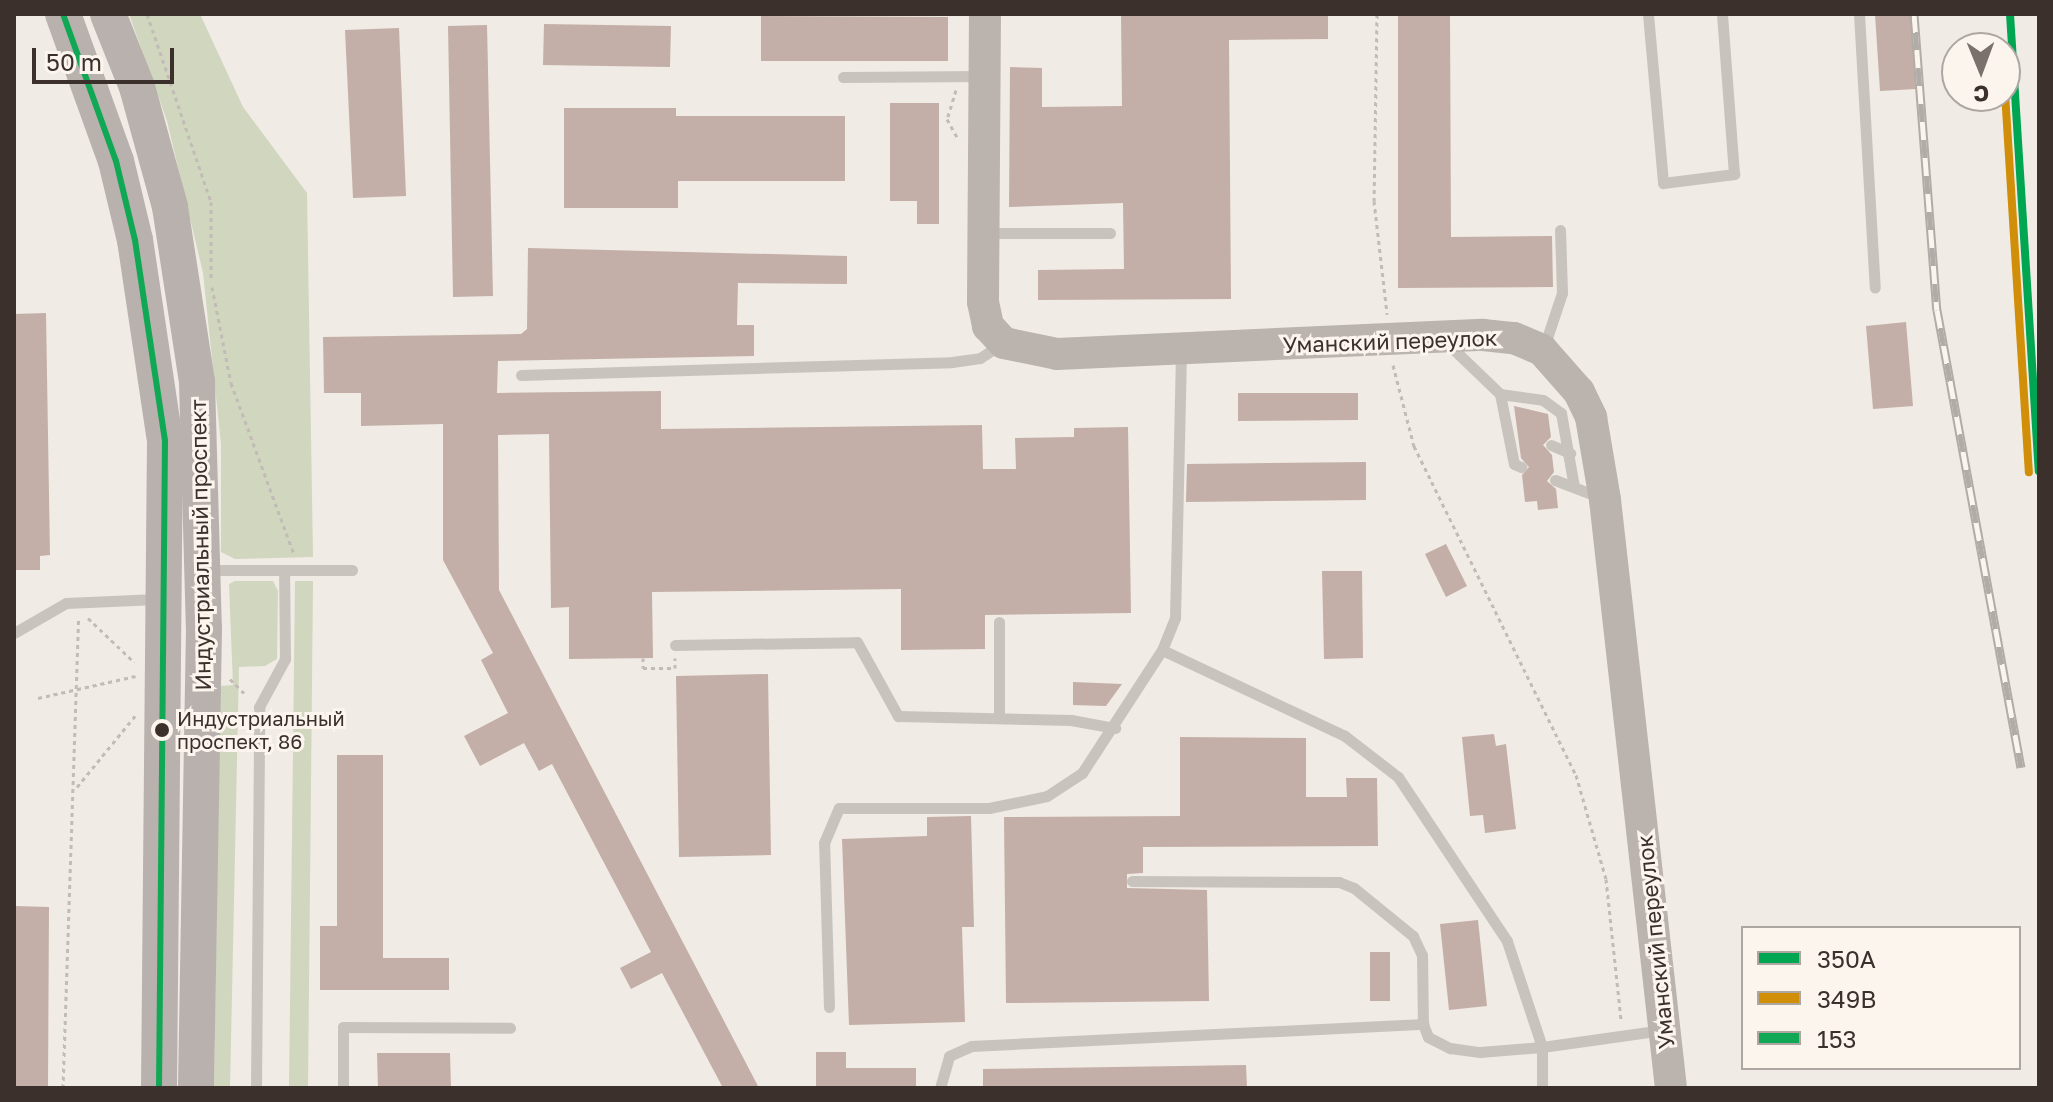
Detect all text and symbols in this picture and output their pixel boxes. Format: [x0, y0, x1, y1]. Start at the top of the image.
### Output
scale bar [36, 32, 178, 82]
north arrow [1941, 32, 2021, 112]
text: 50 m [46, 47, 102, 76]
text: С [1973, 81, 1989, 108]
street label: Уманский переулок [1282, 324, 1498, 358]
street label: Индустриальный проспект [184, 399, 216, 691]
place label: Индустриальный проспект, 86 [177, 706, 345, 753]
marker: Индустриальный проспект, 86 [154, 722, 170, 738]
street label: Уманский переулок [1631, 834, 1679, 1050]
legend [1741, 926, 2021, 1070]
text: 350А [1817, 944, 1876, 973]
text: 349В [1817, 984, 1876, 1013]
text: 153 [1817, 1024, 1857, 1053]

